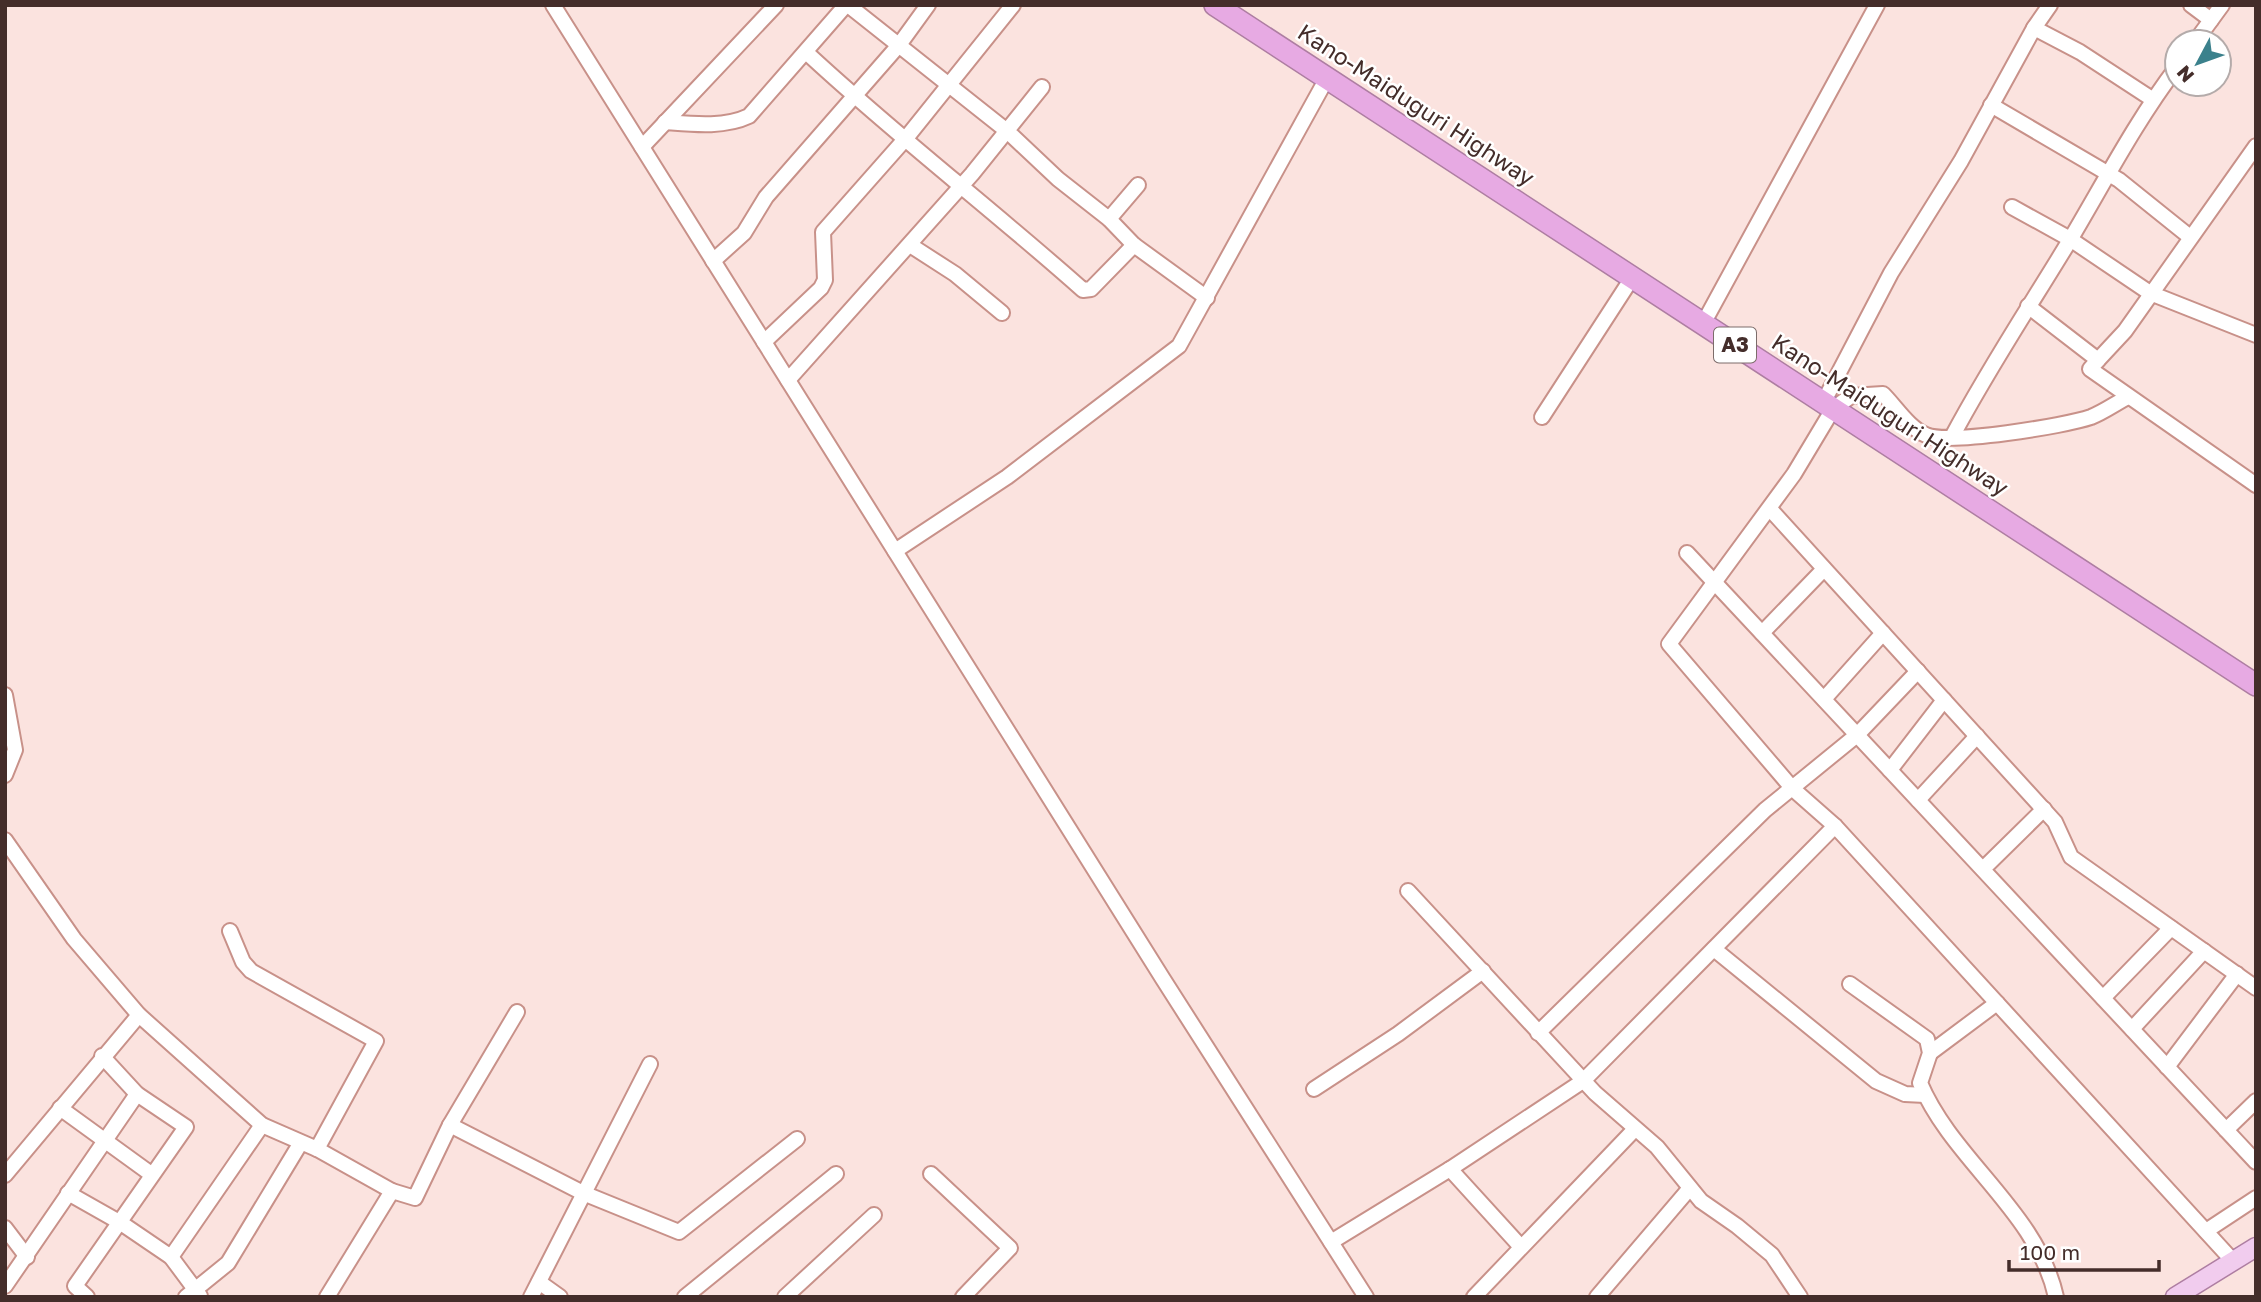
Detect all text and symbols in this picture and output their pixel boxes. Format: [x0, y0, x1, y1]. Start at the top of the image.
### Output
street label: Kano-Maiduguri Highway [1293, 17, 1540, 191]
north arrow [2163, 28, 2233, 98]
text: N [2171, 61, 2198, 87]
street label: Kano-Maiduguri Highway [1767, 327, 2014, 501]
road number: A3 [1714, 328, 1756, 362]
scale bar [2009, 1228, 2160, 1272]
text: 100 m [2020, 1239, 2080, 1265]

